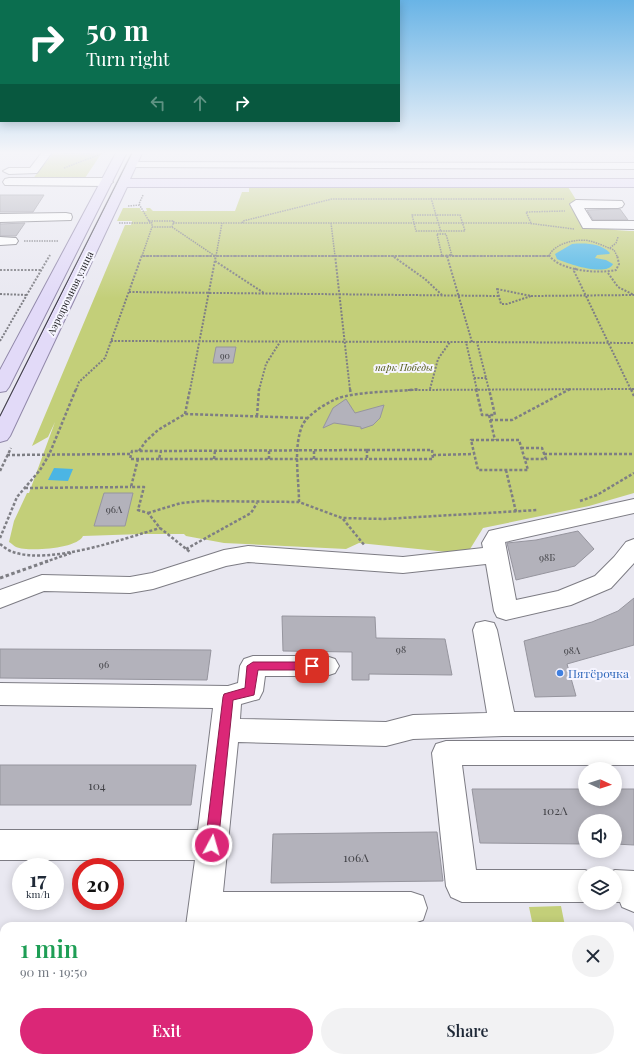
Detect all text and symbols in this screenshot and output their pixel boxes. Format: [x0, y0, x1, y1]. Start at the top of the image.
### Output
text: 50 m [86, 11, 149, 48]
icon: right [20, 16, 72, 68]
text: Turn right [86, 47, 169, 71]
icon: left [147, 92, 169, 114]
icon: ahead [189, 92, 211, 114]
icon: right [231, 92, 253, 114]
street label: Аэродромная улица [43, 249, 96, 338]
house number: 90 [220, 349, 230, 361]
park label: парк Победы [375, 360, 433, 374]
house number: 96А [106, 502, 123, 516]
house number: 98Б [539, 550, 555, 564]
house number: 98 [396, 642, 406, 656]
house number: 98А [564, 643, 581, 657]
pin [295, 649, 329, 683]
icon: arrive [301, 655, 323, 677]
house number: 96 [99, 657, 109, 671]
place label: Пятёрочка [568, 665, 629, 681]
marker: Пятёрочка [555, 668, 565, 678]
north arrow [578, 762, 622, 806]
map controls [578, 762, 622, 910]
house number: 104 [88, 777, 106, 793]
house number: 102А [543, 802, 568, 818]
button: sound [578, 814, 622, 858]
position arrow [191, 824, 233, 866]
house number: 106А [343, 849, 369, 865]
speed limit sign: 20 [72, 858, 124, 910]
text: 17 [30, 865, 46, 892]
button: layers [578, 866, 622, 910]
text: km/h [26, 887, 50, 901]
text: 1 min [20, 932, 78, 964]
button: close [572, 935, 614, 977]
text: 90 m · 19:50 [20, 963, 87, 980]
button: Exit [20, 1008, 313, 1054]
button: Share [321, 1008, 614, 1054]

